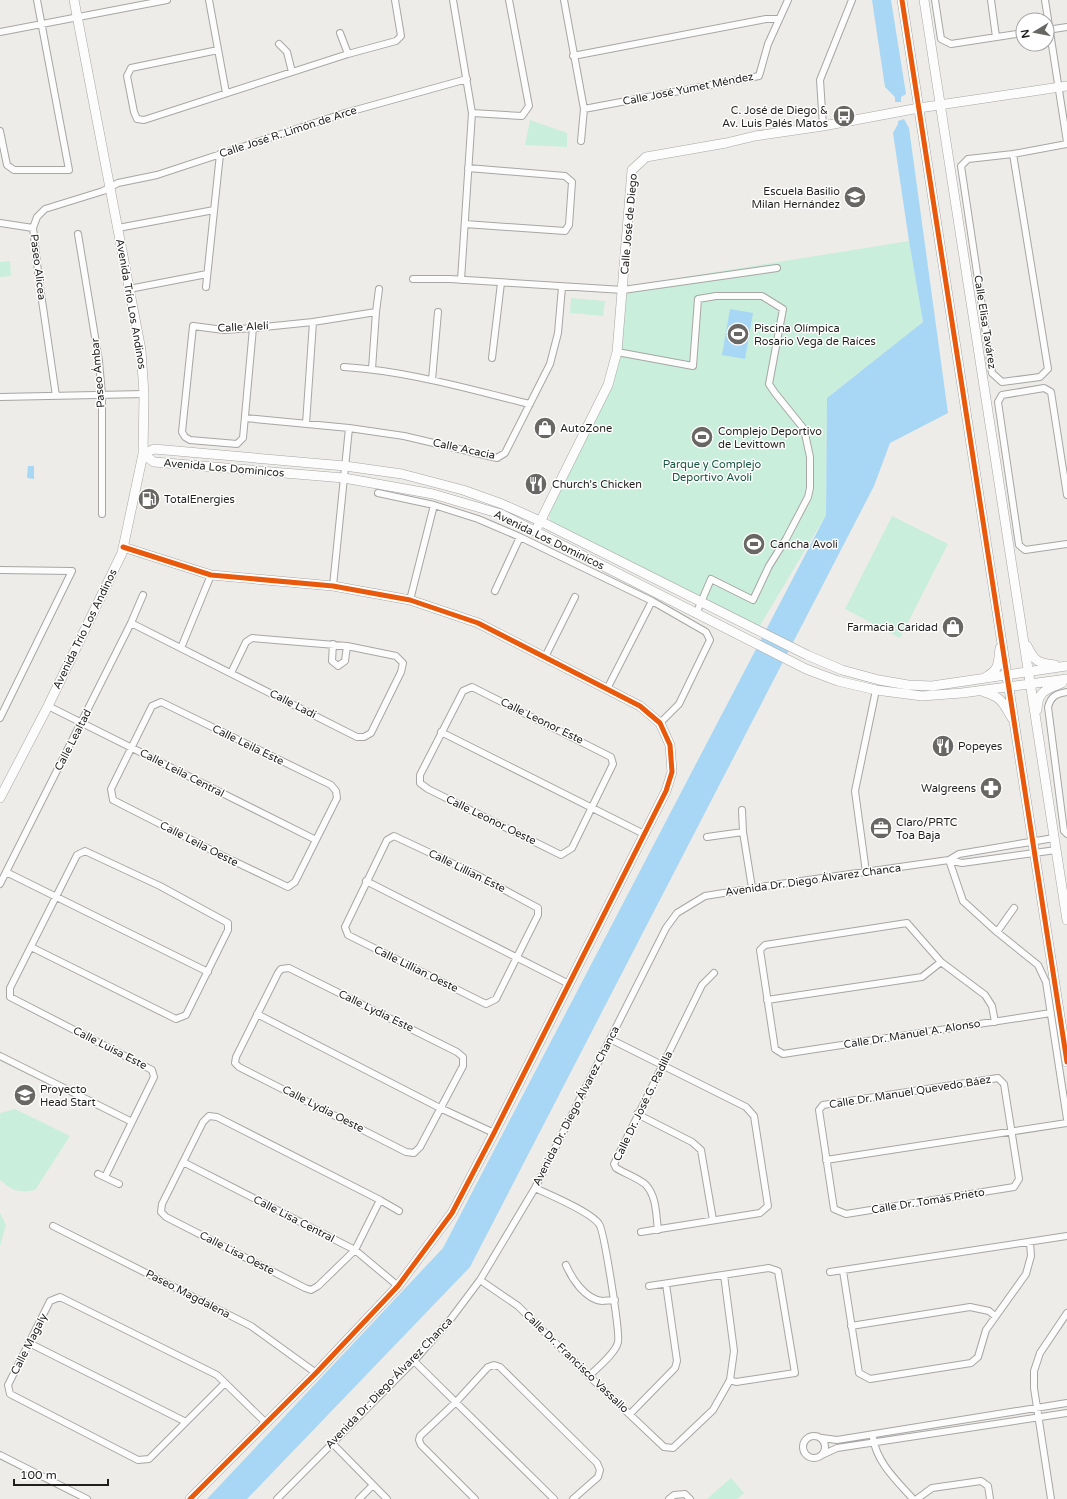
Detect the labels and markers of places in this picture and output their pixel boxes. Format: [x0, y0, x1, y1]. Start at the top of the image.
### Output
bus stop icon: C. José de Diego & Av. Luis Palés Matos [831, 103, 857, 129]
place label: C. José de Diego & Av. Luis Palés Matos [722, 104, 828, 130]
school or university icon: Escuela Basilio Milan Hernández [842, 184, 868, 210]
place label: Escuela Basilio Milan Hernández [751, 185, 841, 211]
sports icon: Piscina Olímpica Rosario Vega de Raíces [725, 321, 751, 347]
place label: Piscina Olímpica Rosario Vega de Raíces [754, 322, 876, 348]
shop icon: AutoZone [532, 415, 558, 441]
place label: AutoZone [560, 422, 612, 435]
sports icon: Complejo Deportivo de Levittown [689, 424, 715, 450]
place label: Complejo Deportivo de Levittown [718, 425, 822, 451]
restaurant icon: Church's Chicken [523, 471, 549, 497]
place label: Church's Chicken [552, 478, 642, 491]
fuel station icon: TotalEnergies [136, 486, 162, 512]
place label: TotalEnergies [164, 493, 235, 506]
sports icon: Cancha Avoli [741, 531, 767, 557]
place label: Cancha Avoli [770, 538, 838, 551]
shop icon: Farmacia Caridad [940, 614, 966, 640]
place label: Farmacia Caridad [847, 621, 938, 634]
restaurant icon: Popeyes [930, 733, 956, 759]
place label: Popeyes [958, 740, 1002, 753]
pharmacy icon: Walgreens [978, 775, 1004, 801]
place label: Walgreens [921, 782, 976, 795]
office icon: Claro/PRTC Toa Baja [868, 815, 894, 841]
place label: Claro/PRTC Toa Baja [896, 816, 958, 842]
school or university icon: Proyecto Head Start [12, 1082, 38, 1108]
place label: Proyecto Head Start [40, 1083, 96, 1109]

